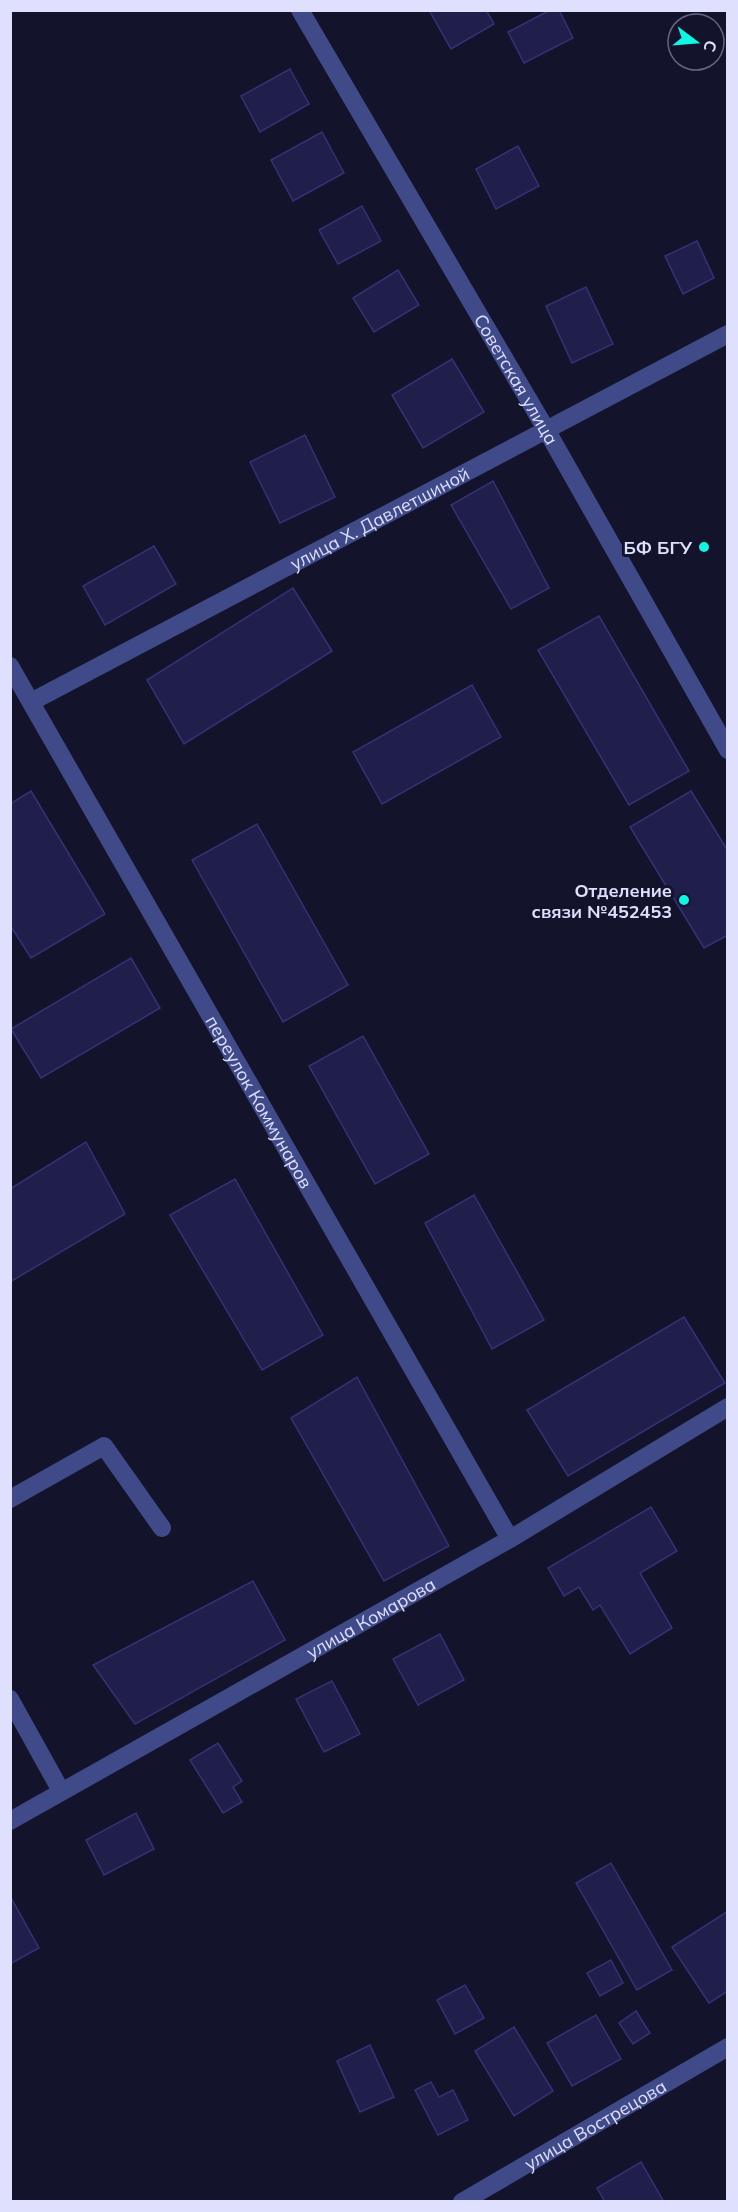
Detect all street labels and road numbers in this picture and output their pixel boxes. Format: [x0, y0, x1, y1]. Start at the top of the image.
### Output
street label: Советская улица [469, 310, 564, 449]
street label: улица Х. Давлетшиной [286, 461, 473, 575]
street label: переулок Коммунаров [201, 1011, 318, 1192]
street label: улица Комарова [302, 1572, 439, 1663]
street label: улица Вострецова [520, 2074, 670, 2175]

